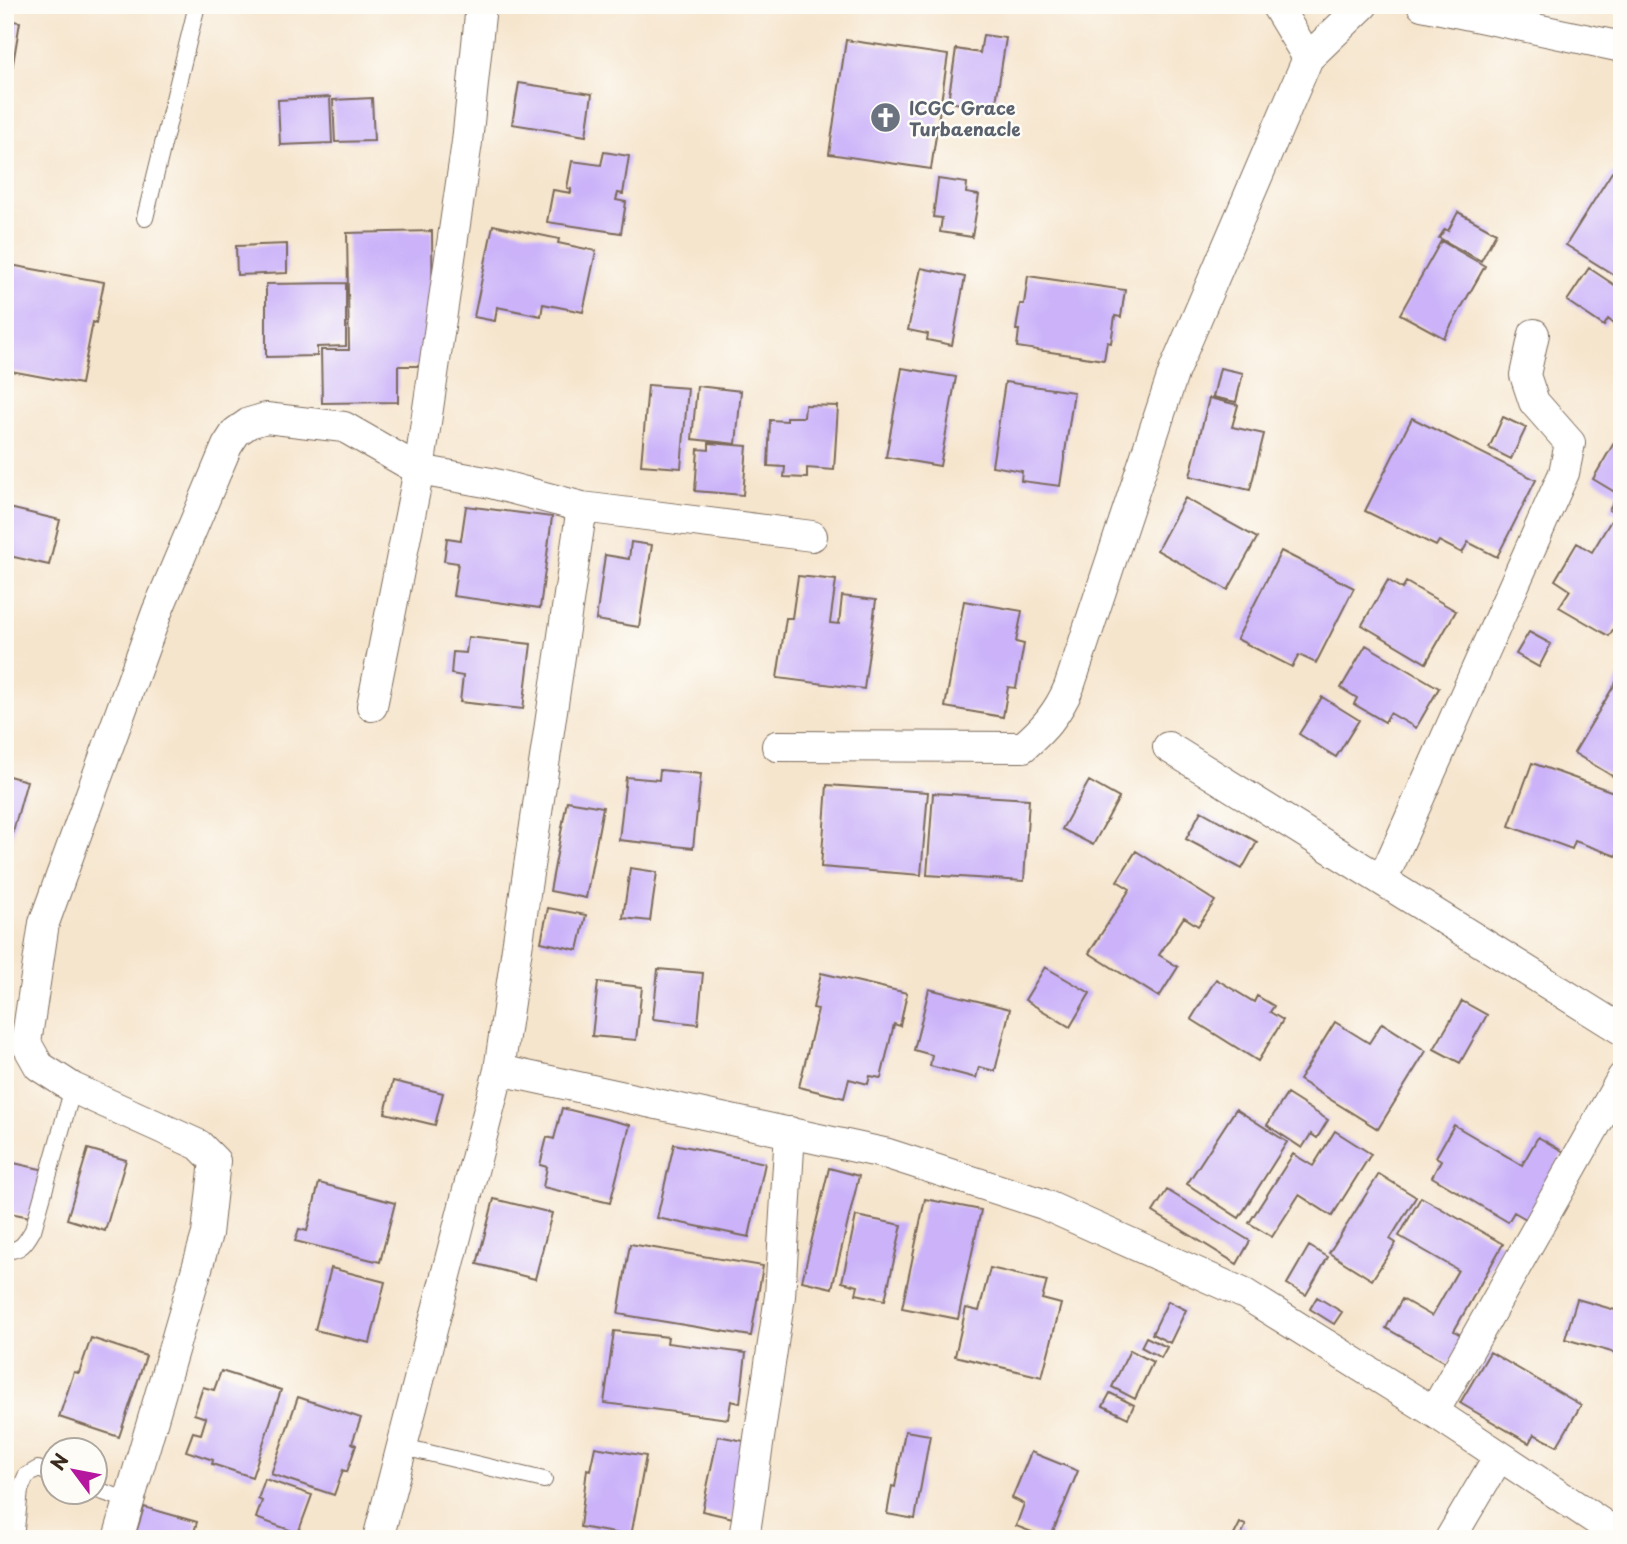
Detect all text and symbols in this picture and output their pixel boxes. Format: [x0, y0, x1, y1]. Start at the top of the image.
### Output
place label: ICGC Grace Turbaenacle [909, 94, 1021, 142]
church icon: ICGC Grace Turbaenacle [869, 100, 903, 134]
north arrow [38, 1436, 108, 1506]
text: N [43, 1448, 75, 1475]

